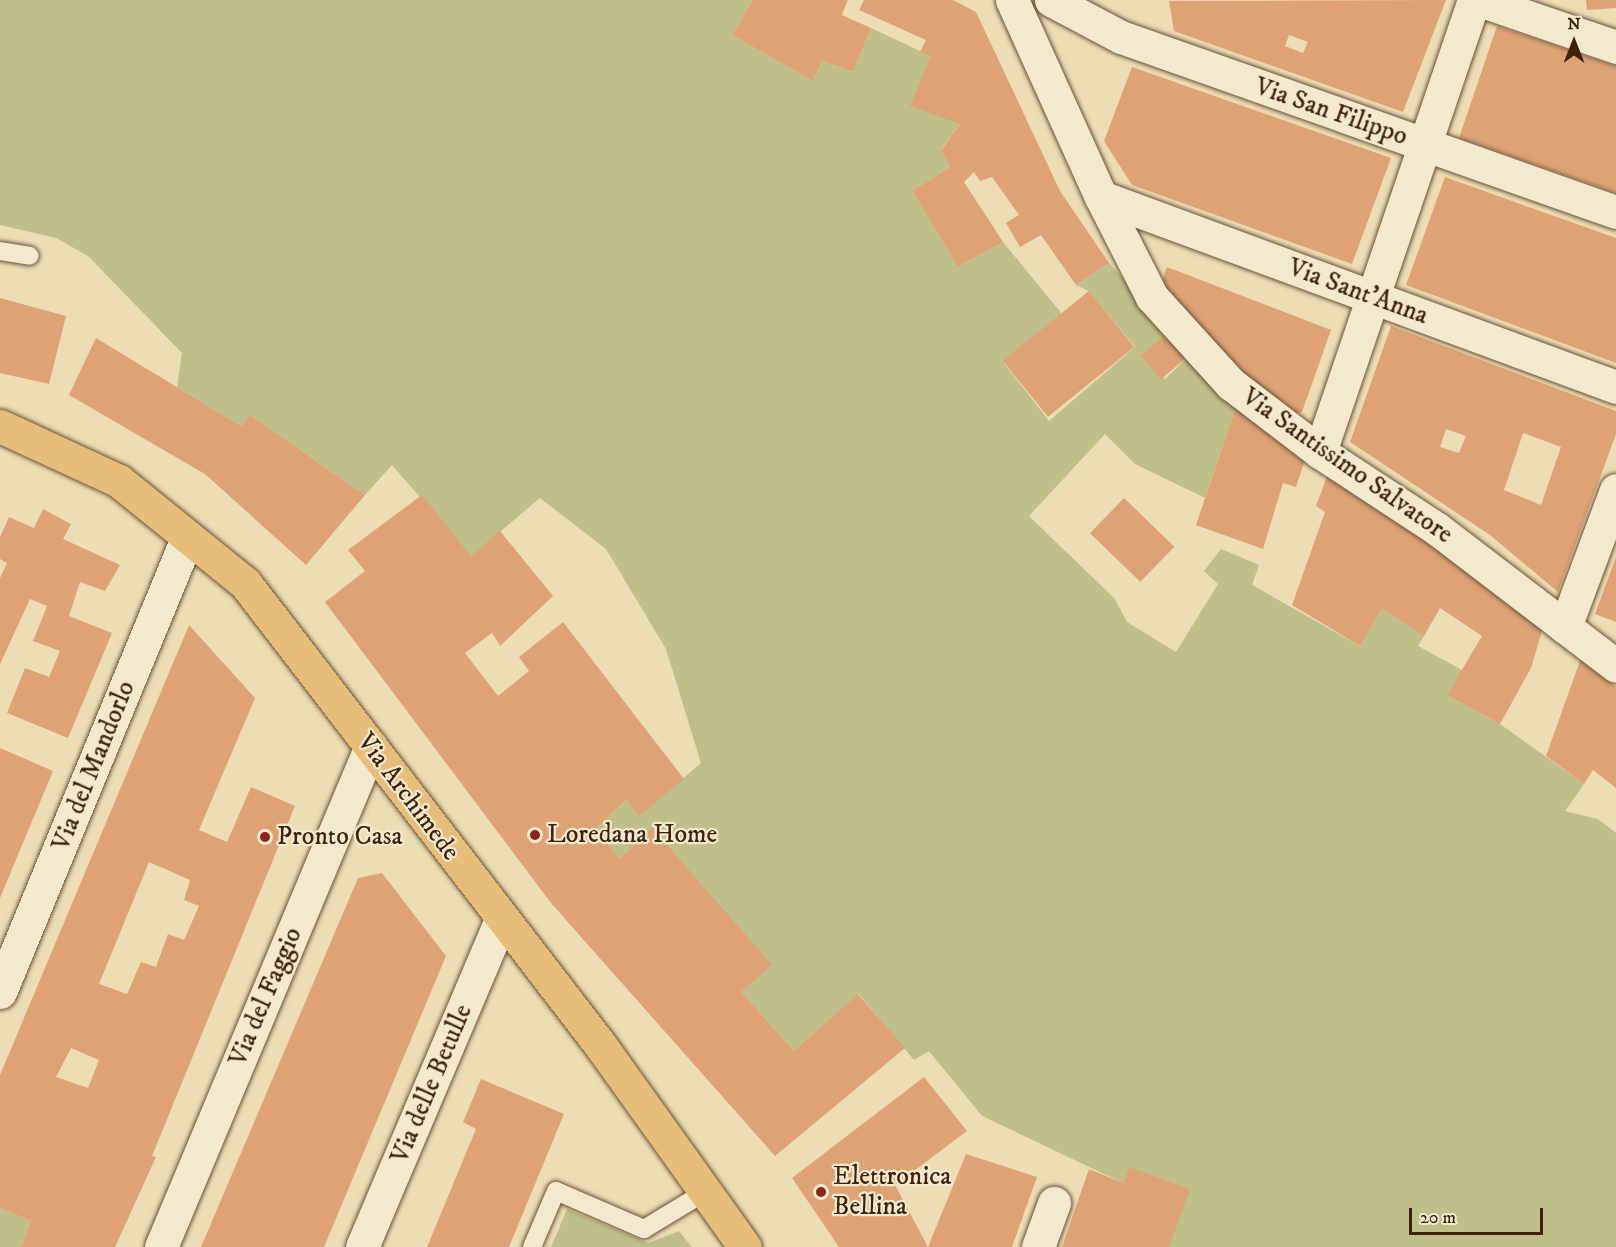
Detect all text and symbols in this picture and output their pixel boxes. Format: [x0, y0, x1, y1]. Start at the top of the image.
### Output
north arrow [1544, 12, 1604, 72]
text: N [1567, 14, 1581, 34]
street label: Via San Filippo [1251, 71, 1411, 153]
street label: Via Sant'Anna [1284, 252, 1432, 332]
street label: Via Santissimo Salvatore [1235, 381, 1459, 551]
street label: Via del Mandorlo [46, 677, 142, 855]
street label: Via Archimede [350, 727, 466, 867]
place label: Loredana Home [547, 819, 717, 851]
place label: Pronto Casa [277, 821, 402, 853]
marker: Loredana Home [528, 828, 542, 842]
marker: Pronto Casa [258, 830, 272, 844]
street label: Via del Faggio [223, 923, 309, 1071]
street label: Via delle Betulle [385, 1000, 479, 1168]
place label: Elettronica Bellina [833, 1161, 951, 1222]
marker: Elettronica Bellina [814, 1185, 828, 1199]
scale bar [1412, 1196, 1546, 1234]
text: 20 m [1420, 1207, 1456, 1229]

